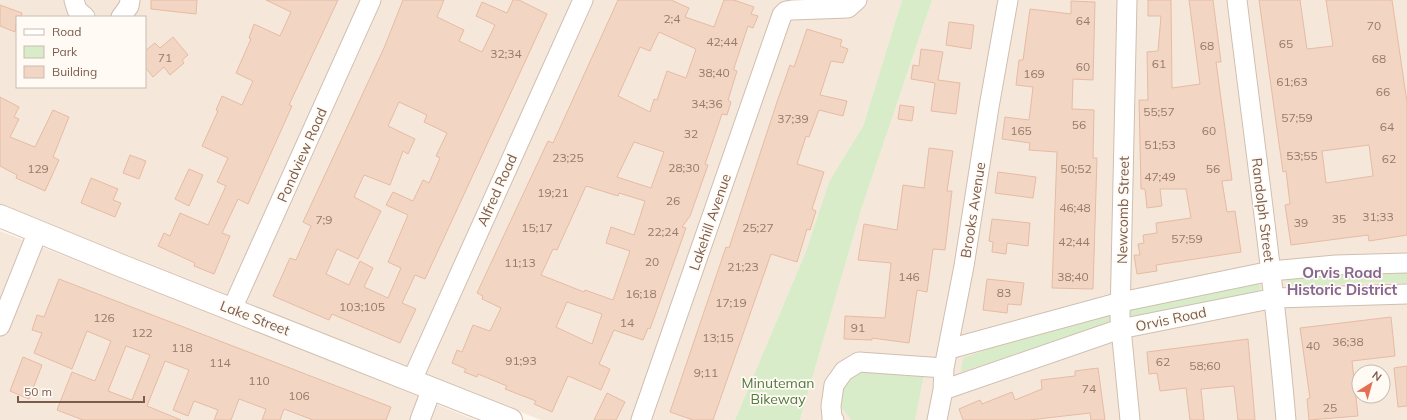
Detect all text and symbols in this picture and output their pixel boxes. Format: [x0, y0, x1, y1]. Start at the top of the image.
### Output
house number: 2;4 [663, 11, 681, 26]
house number: 64 [1076, 13, 1090, 28]
legend [16, 16, 146, 88]
house number: 70 [1367, 18, 1381, 33]
text: Road [52, 24, 81, 39]
house number: 42;44 [706, 34, 738, 49]
house number: 65 [1279, 36, 1293, 51]
house number: 68 [1200, 38, 1214, 53]
text: Park [52, 44, 78, 59]
house number: 32;34 [490, 46, 522, 61]
house number: 71 [158, 50, 172, 65]
house number: 68 [1372, 51, 1386, 66]
house number: 61 [1152, 56, 1166, 71]
house number: 60 [1076, 59, 1090, 74]
text: Building [52, 64, 97, 79]
house number: 38;40 [698, 65, 730, 80]
house number: 169 [1023, 66, 1045, 81]
house number: 61;63 [1276, 74, 1308, 89]
house number: 66 [1376, 84, 1390, 99]
house number: 34;36 [691, 96, 723, 111]
house number: 55;57 [1143, 104, 1175, 119]
street label: Pondview Road [273, 105, 331, 205]
house number: 57;59 [1281, 110, 1313, 125]
house number: 37;39 [777, 111, 809, 126]
house number: 56 [1072, 117, 1086, 132]
house number: 64 [1380, 119, 1394, 134]
house number: 165 [1010, 123, 1032, 138]
house number: 60 [1202, 123, 1216, 138]
house number: 32 [684, 126, 698, 141]
house number: 51;53 [1144, 137, 1176, 152]
house number: 53;55 [1286, 148, 1318, 163]
house number: 23;25 [552, 150, 584, 165]
street label: Alfred Road [473, 151, 521, 229]
house number: 62 [1382, 151, 1396, 166]
street label: Newcomb Street [1113, 156, 1133, 264]
street label: Randolph Street [1248, 157, 1278, 263]
house number: 28;30 [668, 160, 700, 175]
house number: 129 [27, 161, 49, 176]
street label: Brooks Avenue [957, 161, 989, 259]
house number: 50;52 [1060, 161, 1092, 176]
house number: 56 [1206, 161, 1220, 176]
house number: 47;49 [1144, 169, 1176, 184]
street label: Lakehill Avenue [685, 171, 735, 273]
house number: 19;21 [537, 185, 569, 200]
house number: 26 [666, 193, 680, 208]
house number: 46;48 [1059, 200, 1091, 215]
house number: 31;33 [1362, 209, 1394, 224]
house number: 35 [1332, 211, 1346, 226]
house number: 7;9 [315, 212, 333, 227]
house number: 39 [1294, 215, 1308, 230]
house number: 15;17 [521, 220, 553, 235]
house number: 25;27 [742, 220, 774, 235]
house number: 22;24 [647, 224, 679, 239]
house number: 57;59 [1171, 231, 1203, 246]
house number: 42;44 [1058, 234, 1090, 249]
house number: 20 [645, 254, 659, 269]
house number: 11;13 [504, 255, 536, 270]
house number: 21;23 [727, 259, 759, 274]
district label: Orvis Road Historic District [1287, 263, 1398, 299]
house number: 146 [898, 269, 920, 284]
house number: 38;40 [1057, 269, 1089, 284]
house number: 83 [997, 285, 1011, 300]
house number: 16;18 [625, 286, 657, 301]
house number: 17;19 [715, 295, 747, 310]
street label: Lake Street [218, 297, 292, 340]
house number: 103;105 [339, 299, 385, 314]
street label: Orvis Road [1134, 303, 1208, 335]
house number: 126 [93, 310, 115, 325]
house number: 14 [620, 315, 634, 330]
house number: 91 [851, 320, 865, 335]
house number: 122 [131, 325, 153, 340]
house number: 13;15 [702, 330, 734, 345]
house number: 36;38 [1332, 334, 1364, 349]
house number: 40 [1306, 338, 1320, 353]
house number: 118 [171, 340, 193, 355]
house number: 91;93 [505, 353, 537, 368]
house number: 62 [1156, 354, 1170, 369]
house number: 114 [209, 355, 231, 370]
house number: 58;60 [1189, 358, 1221, 373]
north arrow [1351, 364, 1391, 404]
house number: 9;11 [694, 365, 718, 380]
text: N [1369, 368, 1385, 384]
house number: 110 [248, 373, 270, 388]
park label: Minuteman Bikeway [742, 374, 814, 408]
scale bar [18, 378, 144, 404]
house number: 74 [1082, 381, 1096, 396]
text: 50 m [24, 384, 52, 399]
house number: 106 [288, 388, 310, 403]
house number: 25 [1323, 400, 1337, 415]

